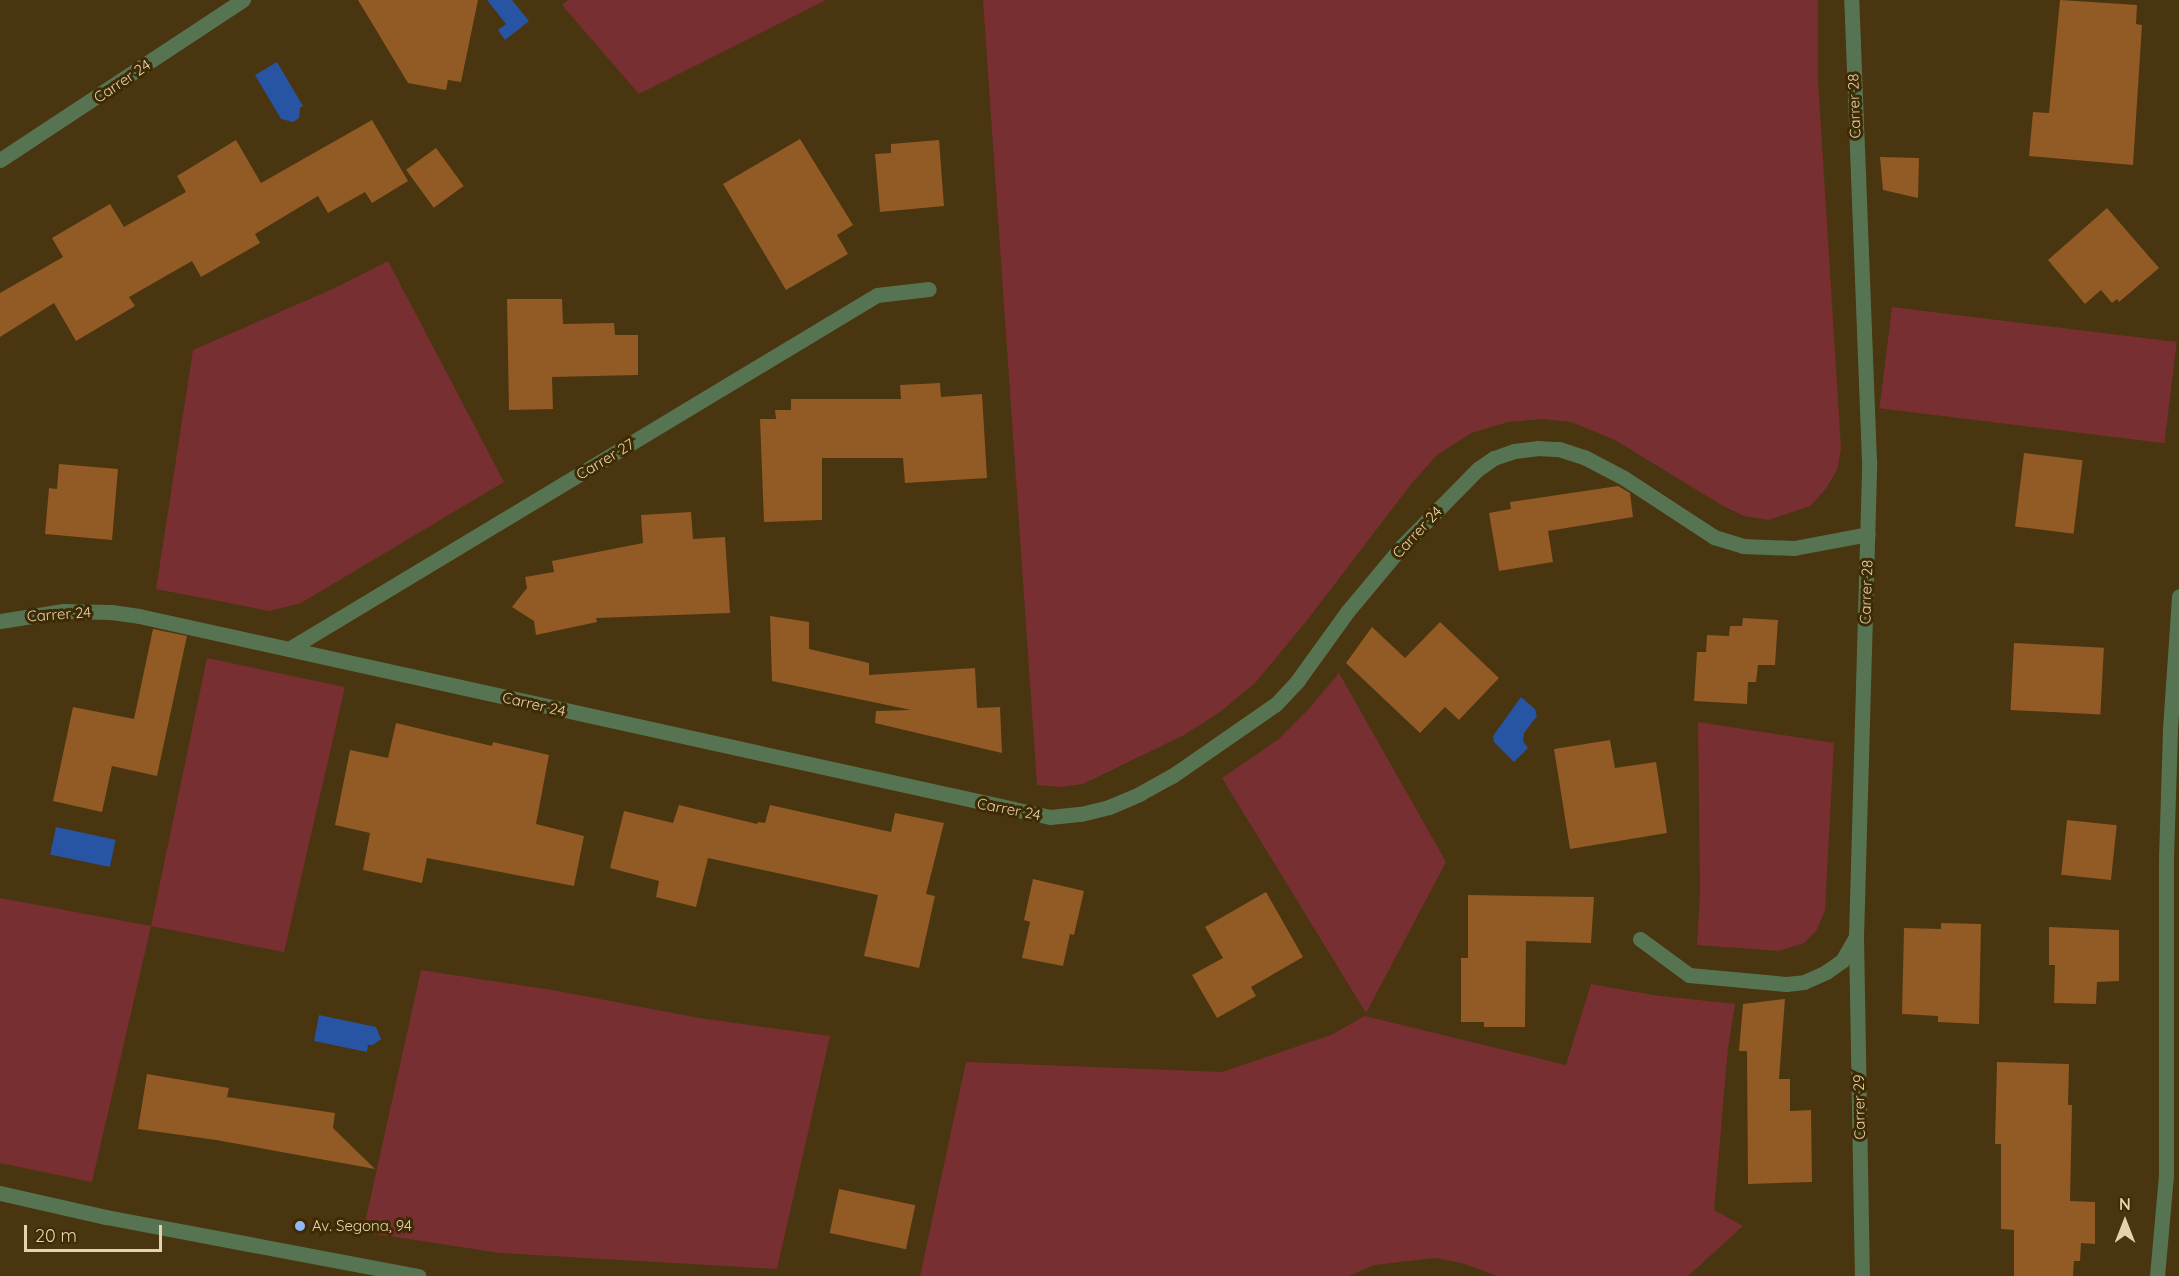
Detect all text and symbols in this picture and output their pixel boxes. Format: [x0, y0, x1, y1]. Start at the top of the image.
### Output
street label: Carrer 24 [90, 56, 154, 106]
street label: Carrer 28 [1844, 73, 1864, 139]
street label: Carrer 27 [573, 435, 637, 483]
street label: Carrer 24 [1388, 502, 1446, 562]
street label: Carrer 28 [1856, 559, 1876, 625]
street label: Carrer 24 [26, 603, 92, 625]
street label: Carrer 24 [501, 688, 567, 720]
street label: Carrer 24 [976, 794, 1042, 824]
street label: Carrer 29 [1849, 1074, 1869, 1140]
north arrow [2095, 1192, 2155, 1252]
text: N [2119, 1194, 2131, 1214]
scale bar [27, 1213, 165, 1251]
place label: Av. Segona, 94 [312, 1217, 412, 1235]
marker: Av. Segona, 94 [293, 1219, 307, 1233]
text: 20 m [35, 1224, 77, 1247]

